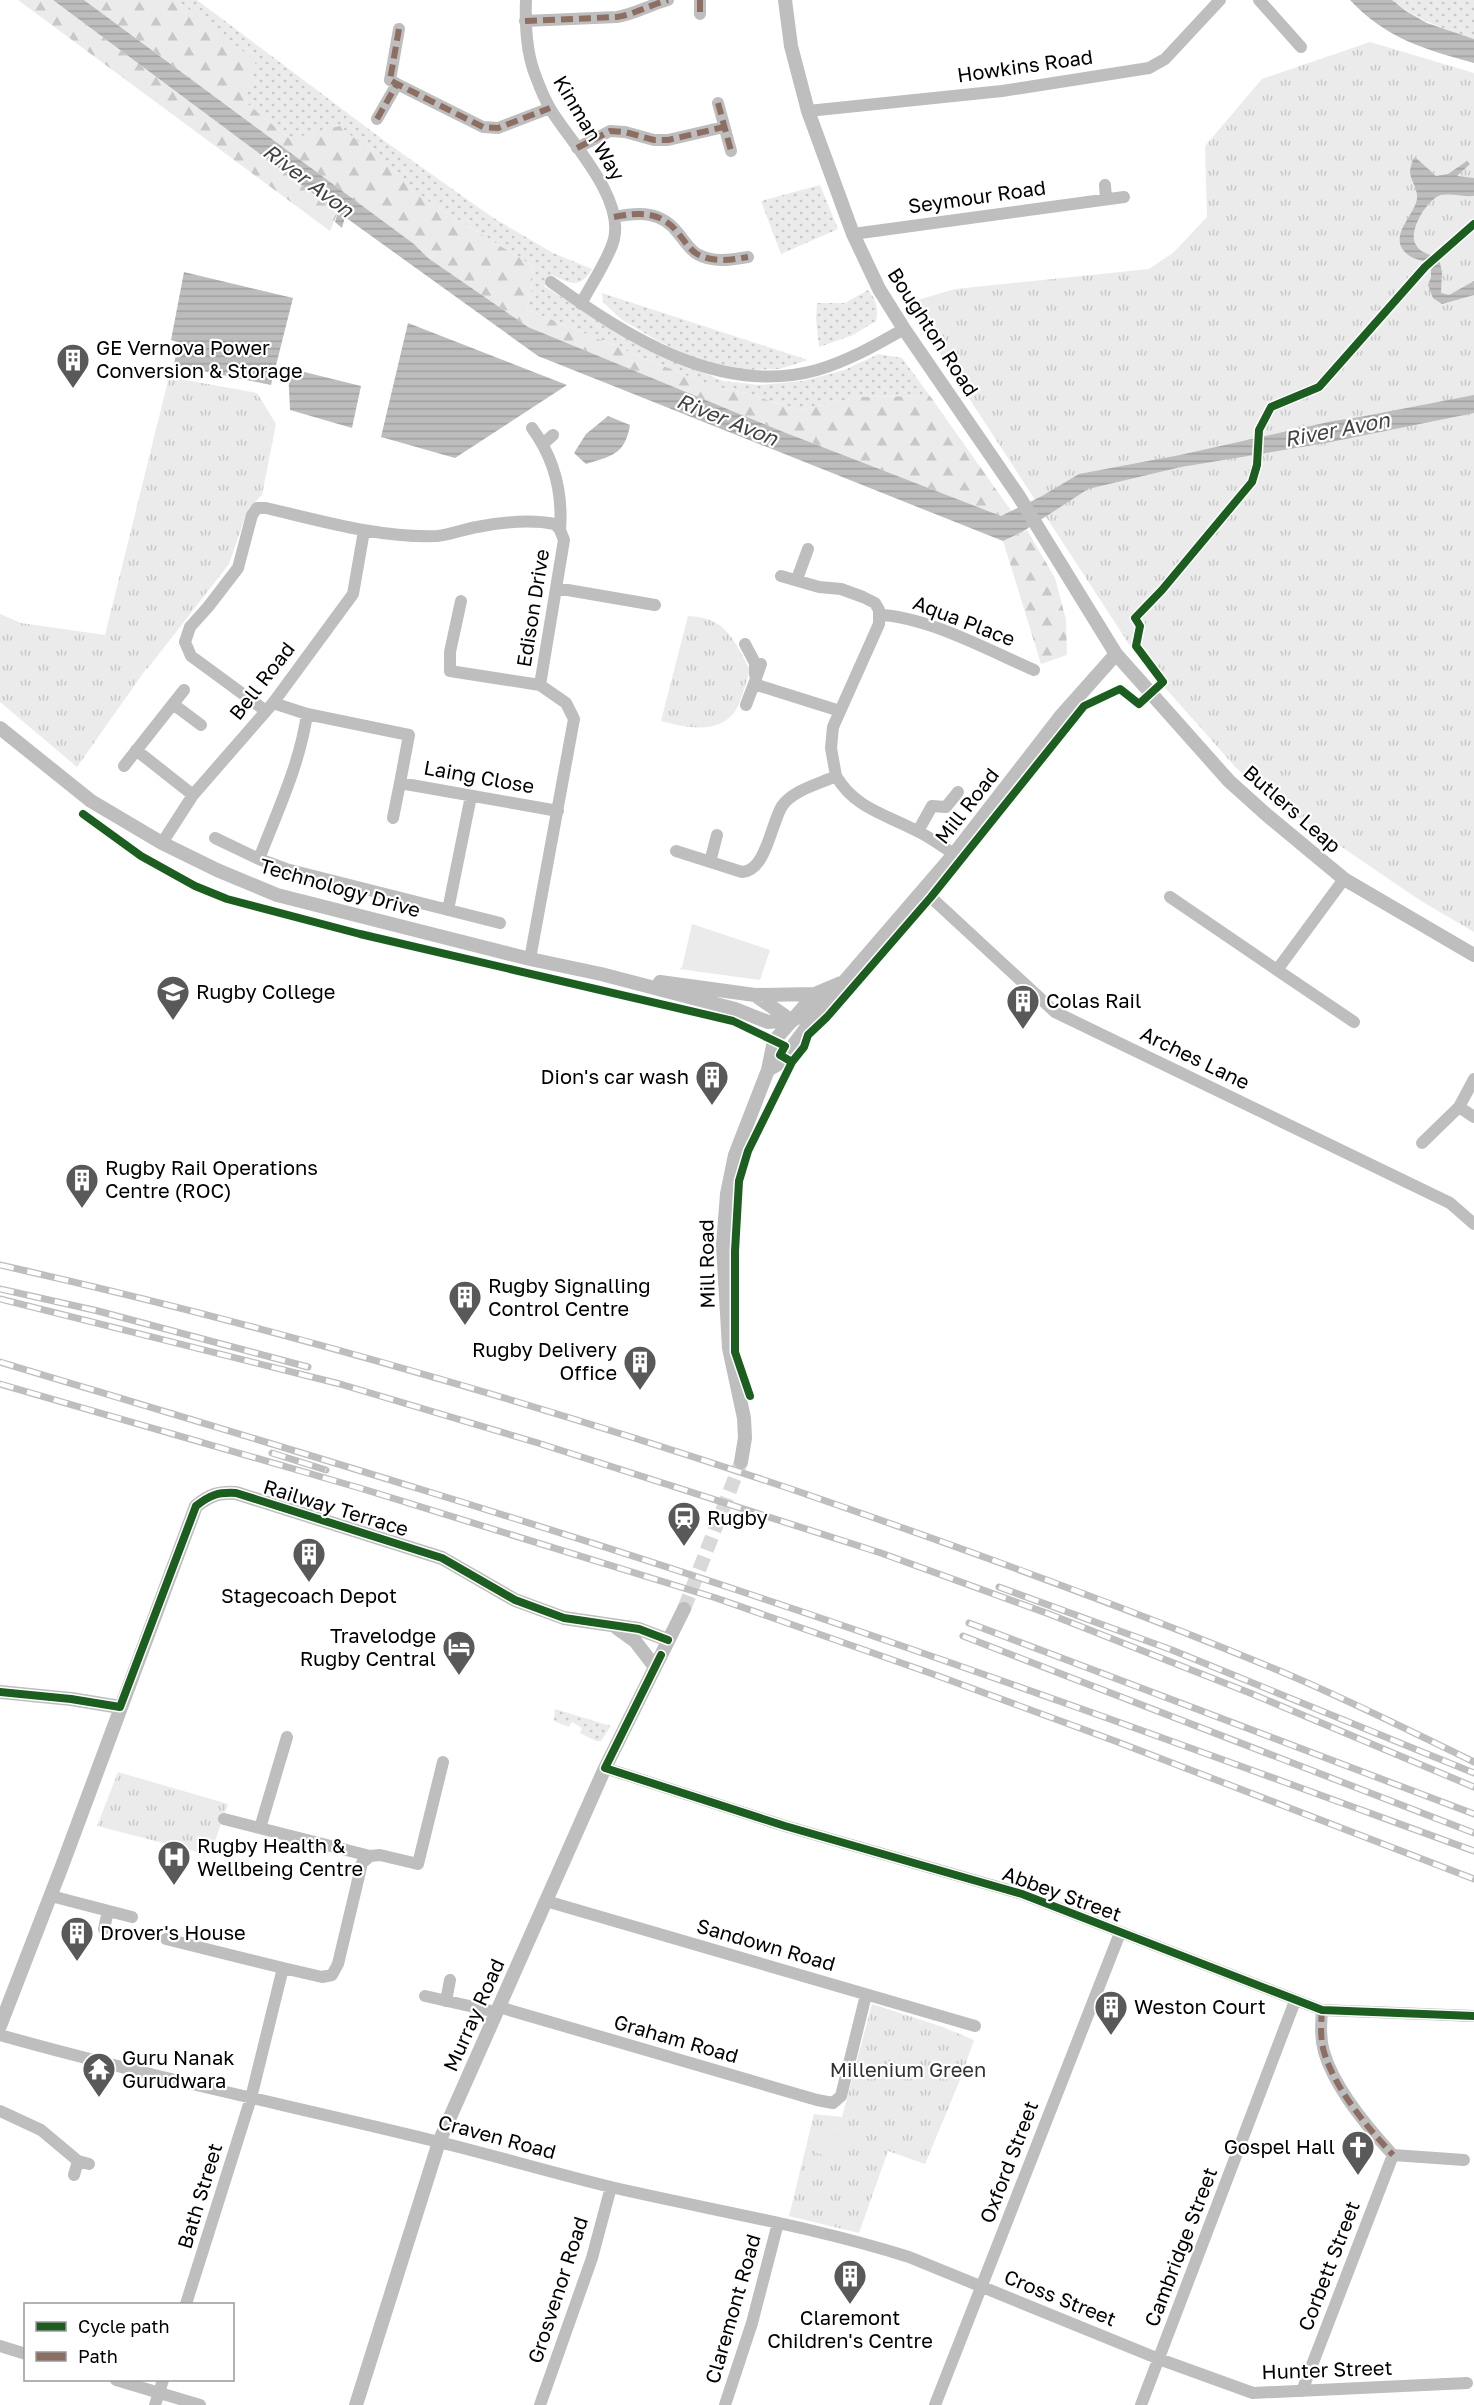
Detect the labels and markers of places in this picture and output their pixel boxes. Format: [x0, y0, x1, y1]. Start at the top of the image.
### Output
place label: GE Vernova Power Conversion & Storage [96, 335, 303, 382]
building icon: GE Vernova Power Conversion & Storage [55, 342, 91, 389]
school or university icon: Rugby College [155, 974, 191, 1021]
place label: Rugby College [196, 979, 335, 1003]
building icon: Colas Rail [1005, 983, 1041, 1030]
place label: Colas Rail [1046, 988, 1141, 1012]
building icon: Dion's car wash [694, 1059, 730, 1106]
place label: Dion's car wash [541, 1064, 689, 1088]
place label: Rugby Rail Operations Centre (ROC) [105, 1155, 318, 1202]
building icon: Rugby Rail Operations Centre (ROC) [64, 1162, 100, 1209]
place label: Rugby Signalling Control Centre [488, 1273, 651, 1320]
building icon: Rugby Signalling Control Centre [447, 1279, 483, 1326]
place label: Rugby Delivery Office [472, 1337, 617, 1384]
building icon: Rugby Delivery Office [622, 1344, 658, 1391]
station icon: Rugby [666, 1500, 702, 1547]
place label: Rugby [707, 1505, 768, 1529]
building icon: Stagecoach Depot [291, 1536, 327, 1583]
place label: Stagecoach Depot [221, 1583, 397, 1607]
place label: Travelodge Rugby Central [300, 1623, 436, 1670]
hotel icon: Travelodge Rugby Central [441, 1629, 477, 1676]
place label: Rugby Health & Wellbeing Centre [197, 1833, 363, 1880]
hospital icon: Rugby Health & Wellbeing Centre [156, 1839, 192, 1886]
building icon: Drover's House [59, 1915, 95, 1962]
place label: Drover's House [100, 1920, 246, 1944]
building icon: Weston Court [1093, 1989, 1129, 2036]
place label: Weston Court [1134, 1994, 1266, 2018]
place label: Guru Nanak Gurudwara [122, 2045, 235, 2092]
temple icon: Guru Nanak Gurudwara [81, 2051, 117, 2098]
church icon: Gospel Hall [1340, 2129, 1376, 2176]
place label: Gospel Hall [1224, 2134, 1335, 2158]
building icon: Claremont Children's Centre [832, 2258, 868, 2305]
place label: Claremont Children's Centre [767, 2305, 933, 2352]

